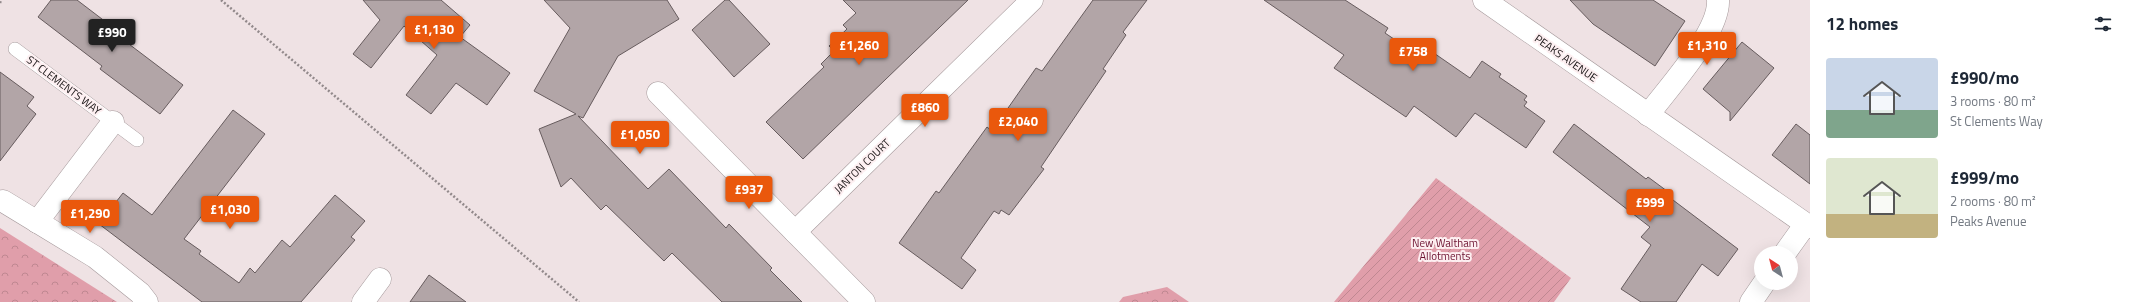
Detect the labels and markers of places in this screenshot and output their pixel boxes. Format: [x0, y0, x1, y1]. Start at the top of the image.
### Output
pin: £1,130 [401, 16, 467, 50]
pin: £990 [88, 19, 136, 53]
pin: £1,260 [826, 32, 892, 66]
pin: £1,310 [1674, 32, 1740, 66]
pin: £758 [1389, 38, 1437, 72]
pin: £860 [901, 94, 949, 128]
pin: £2,040 [985, 108, 1051, 142]
pin: £1,050 [607, 121, 673, 155]
pin: £937 [725, 176, 773, 210]
pin: £999 [1626, 189, 1674, 223]
pin: £1,030 [197, 196, 263, 230]
pin: £1,290 [57, 200, 123, 234]

